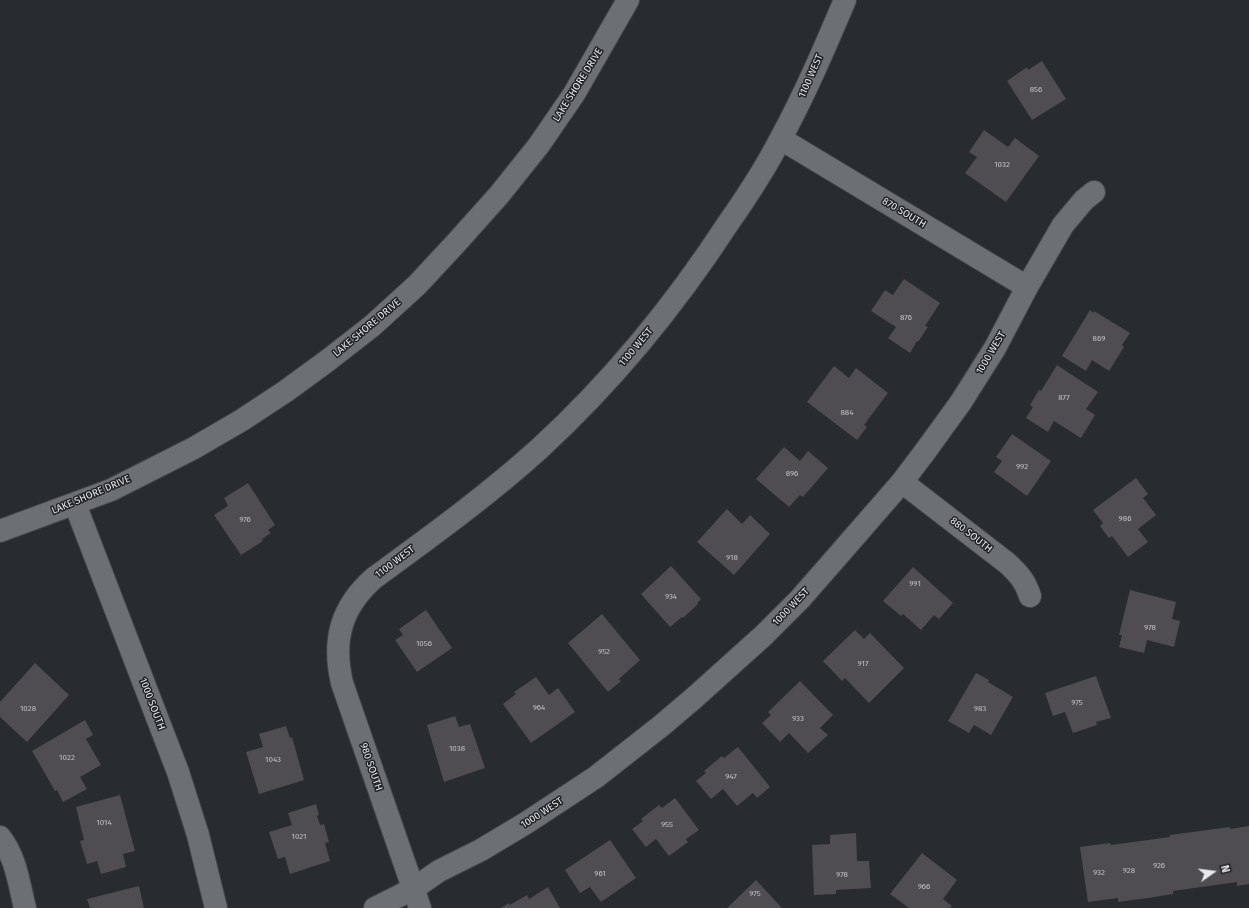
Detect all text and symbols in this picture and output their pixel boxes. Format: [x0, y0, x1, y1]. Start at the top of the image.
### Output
street label: LAKE SHORE DRIVE [551, 46, 605, 124]
street label: 1100 WEST [796, 52, 826, 100]
house number: 856 [1030, 85, 1042, 95]
house number: 1032 [994, 160, 1010, 170]
street label: 870 SOUTH [880, 195, 928, 231]
street label: LAKE SHORE DRIVE [331, 296, 403, 360]
house number: 876 [900, 313, 912, 323]
street label: 1100 WEST [617, 325, 655, 369]
street label: 1000 WEST [974, 329, 1008, 377]
house number: 869 [1093, 334, 1105, 344]
house number: 877 [1058, 393, 1070, 403]
house number: 884 [840, 408, 854, 418]
house number: 992 [1016, 462, 1028, 472]
house number: 896 [786, 469, 798, 479]
street label: LAKE SHORE DRIVE [50, 473, 132, 517]
house number: 986 [1119, 514, 1131, 524]
house number: 976 [239, 515, 251, 525]
street label: 880 SOUTH [948, 515, 994, 555]
street label: 1100 WEST [373, 543, 417, 581]
house number: 918 [726, 553, 738, 563]
house number: 991 [909, 579, 921, 589]
street label: 1000 WEST [770, 586, 812, 628]
house number: 934 [665, 592, 677, 602]
house number: 978 [1144, 623, 1156, 633]
house number: 1056 [416, 639, 432, 649]
house number: 952 [598, 647, 610, 657]
house number: 917 [857, 659, 869, 669]
street label: 1000 SOUTH [137, 676, 167, 732]
house number: 975 [1071, 698, 1083, 708]
house number: 964 [533, 703, 545, 713]
house number: 1028 [20, 704, 36, 714]
house number: 983 [974, 704, 986, 714]
house number: 933 [792, 714, 804, 724]
street label: 980 SOUTH [357, 741, 385, 793]
house number: 1038 [449, 744, 465, 754]
house number: 1022 [59, 753, 75, 763]
house number: 1043 [265, 755, 281, 765]
house number: 947 [725, 772, 737, 782]
street label: 1000 WEST [519, 795, 565, 831]
house number: 1014 [96, 818, 112, 828]
house number: 955 [661, 820, 673, 830]
house number: 1021 [291, 832, 307, 842]
north arrow [1193, 852, 1233, 892]
house number: 926 [1153, 861, 1165, 871]
text: N [1218, 864, 1232, 874]
house number: 928 [1123, 866, 1135, 876]
house number: 932 [1093, 868, 1105, 878]
house number: 961 [594, 869, 606, 879]
house number: 978 [836, 870, 848, 880]
house number: 966 [918, 882, 930, 892]
house number: 975 [749, 889, 761, 899]

